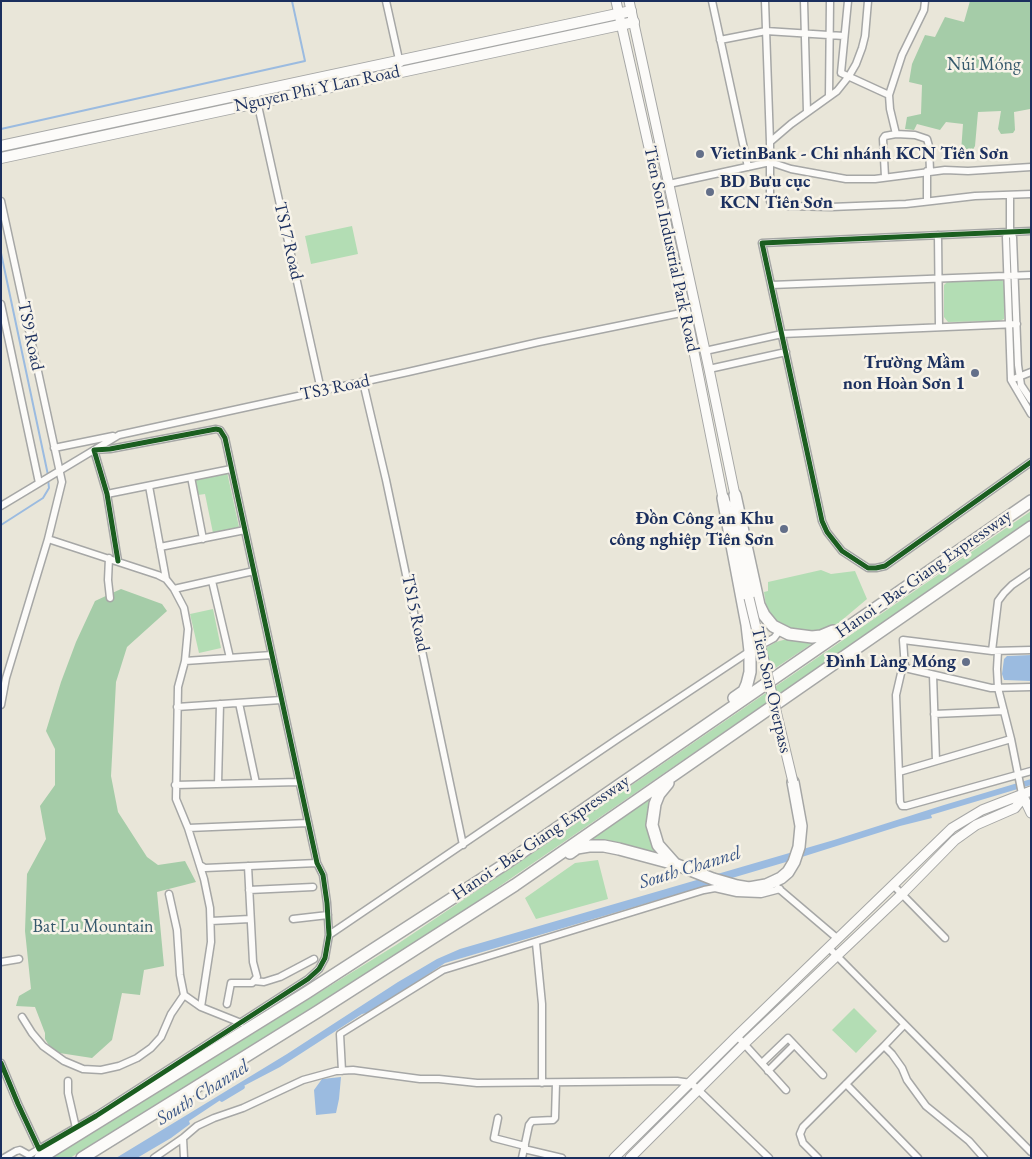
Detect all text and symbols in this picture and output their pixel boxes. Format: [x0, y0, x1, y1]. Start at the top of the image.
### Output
park label: Núi Móng [947, 54, 1021, 76]
street label: Nguyen Phi Y Lan Road [232, 61, 402, 117]
place label: VietinBank - Chi nhánh KCN Tiên Sơn [710, 143, 1009, 165]
street label: Tien Son Industrial Park Road [639, 144, 703, 354]
marker: VietinBank - Chi nhánh KCN Tiên Sơn [694, 148, 706, 160]
place label: BD Bưu cục KCN Tiên Sơn [720, 171, 833, 213]
marker: BD Bưu cục KCN Tiên Sơn [704, 186, 716, 198]
street label: TS17 Road [269, 200, 307, 282]
street label: TS9 Road [12, 299, 48, 373]
place label: Trường Mầm non Hoàn Sơn 1 [843, 352, 965, 394]
marker: Trường Mầm non Hoàn Sơn 1 [969, 367, 981, 379]
street label: TS3 Road [298, 370, 372, 406]
street label: Hanoi - Bac Giang Expressway [832, 505, 1016, 643]
place label: Đồn Công an Khu công nghiệp Tiên Sơn [609, 508, 774, 550]
marker: Đồn Công an Khu công nghiệp Tiên Sơn [778, 523, 790, 535]
street label: TS15 Road [396, 572, 434, 654]
street label: Tien Son Overpass [746, 625, 796, 755]
place label: Đình Làng Móng [826, 651, 956, 673]
marker: Đình Làng Móng [960, 656, 972, 668]
street label: Hanoi - Bac Giang Expressway [448, 770, 634, 906]
water label: South Channel [636, 842, 744, 894]
park label: Bat Lu Mountain [32, 916, 154, 938]
water label: South Channel [152, 1055, 254, 1131]

